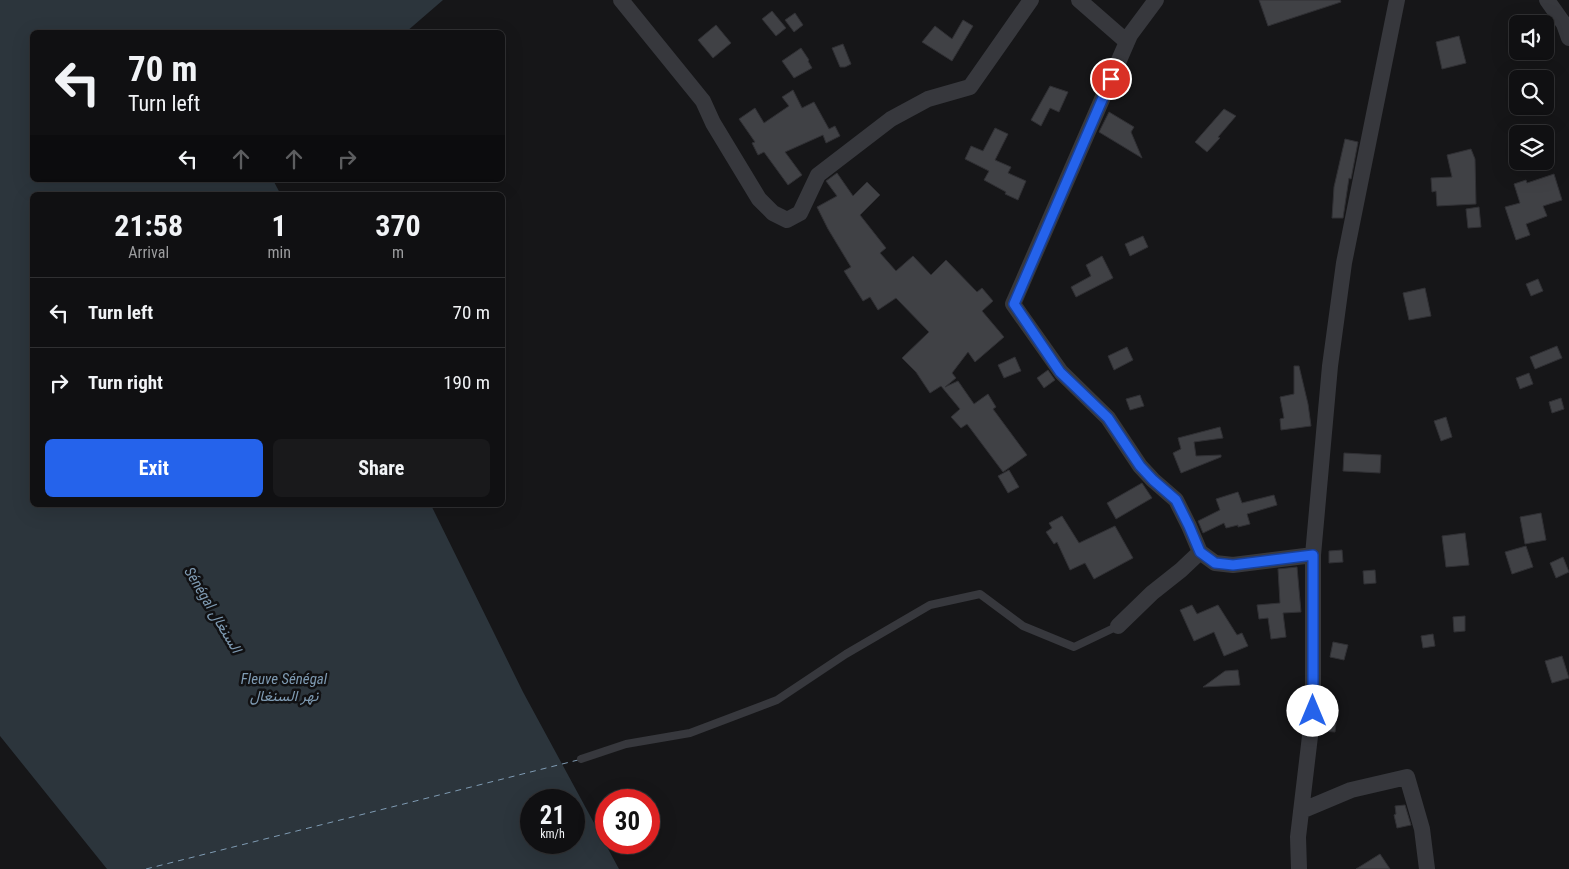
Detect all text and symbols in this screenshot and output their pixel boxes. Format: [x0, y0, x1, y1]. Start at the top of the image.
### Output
map controls [1509, 15, 1554, 170]
button: sound [1509, 15, 1554, 60]
text: 70 m [128, 49, 197, 90]
icon: left [45, 50, 110, 115]
pin [1090, 58, 1132, 100]
icon: arrive [1097, 65, 1125, 93]
button: search [1509, 70, 1554, 115]
text: Turn left [128, 91, 200, 116]
button: layers [1509, 125, 1554, 170]
icon: left [174, 145, 202, 173]
icon: ahead [227, 145, 255, 173]
icon: ahead [280, 145, 308, 173]
icon: right [333, 145, 361, 173]
text: 21:58 [114, 208, 183, 243]
text: 1 [272, 208, 287, 243]
text: 370 [375, 208, 421, 243]
text: Arrival [128, 243, 169, 262]
text: min [267, 243, 291, 262]
text: m [392, 243, 404, 262]
icon: left [45, 299, 73, 327]
text: Turn left [88, 301, 153, 324]
text: 70 m [453, 301, 490, 324]
icon: right [45, 369, 73, 397]
text: Turn right [88, 371, 163, 394]
text: 190 m [443, 371, 490, 394]
button: Exit [45, 439, 263, 497]
button: Share [273, 439, 490, 497]
water label: Sénégal السنغال [180, 564, 246, 657]
water label: Fleuve Sénégal نهر السنغال [241, 670, 328, 705]
position arrow [1286, 684, 1338, 736]
speed limit sign: 30 [595, 789, 660, 854]
text: 21 [540, 801, 565, 830]
text: km/h [540, 827, 565, 841]

